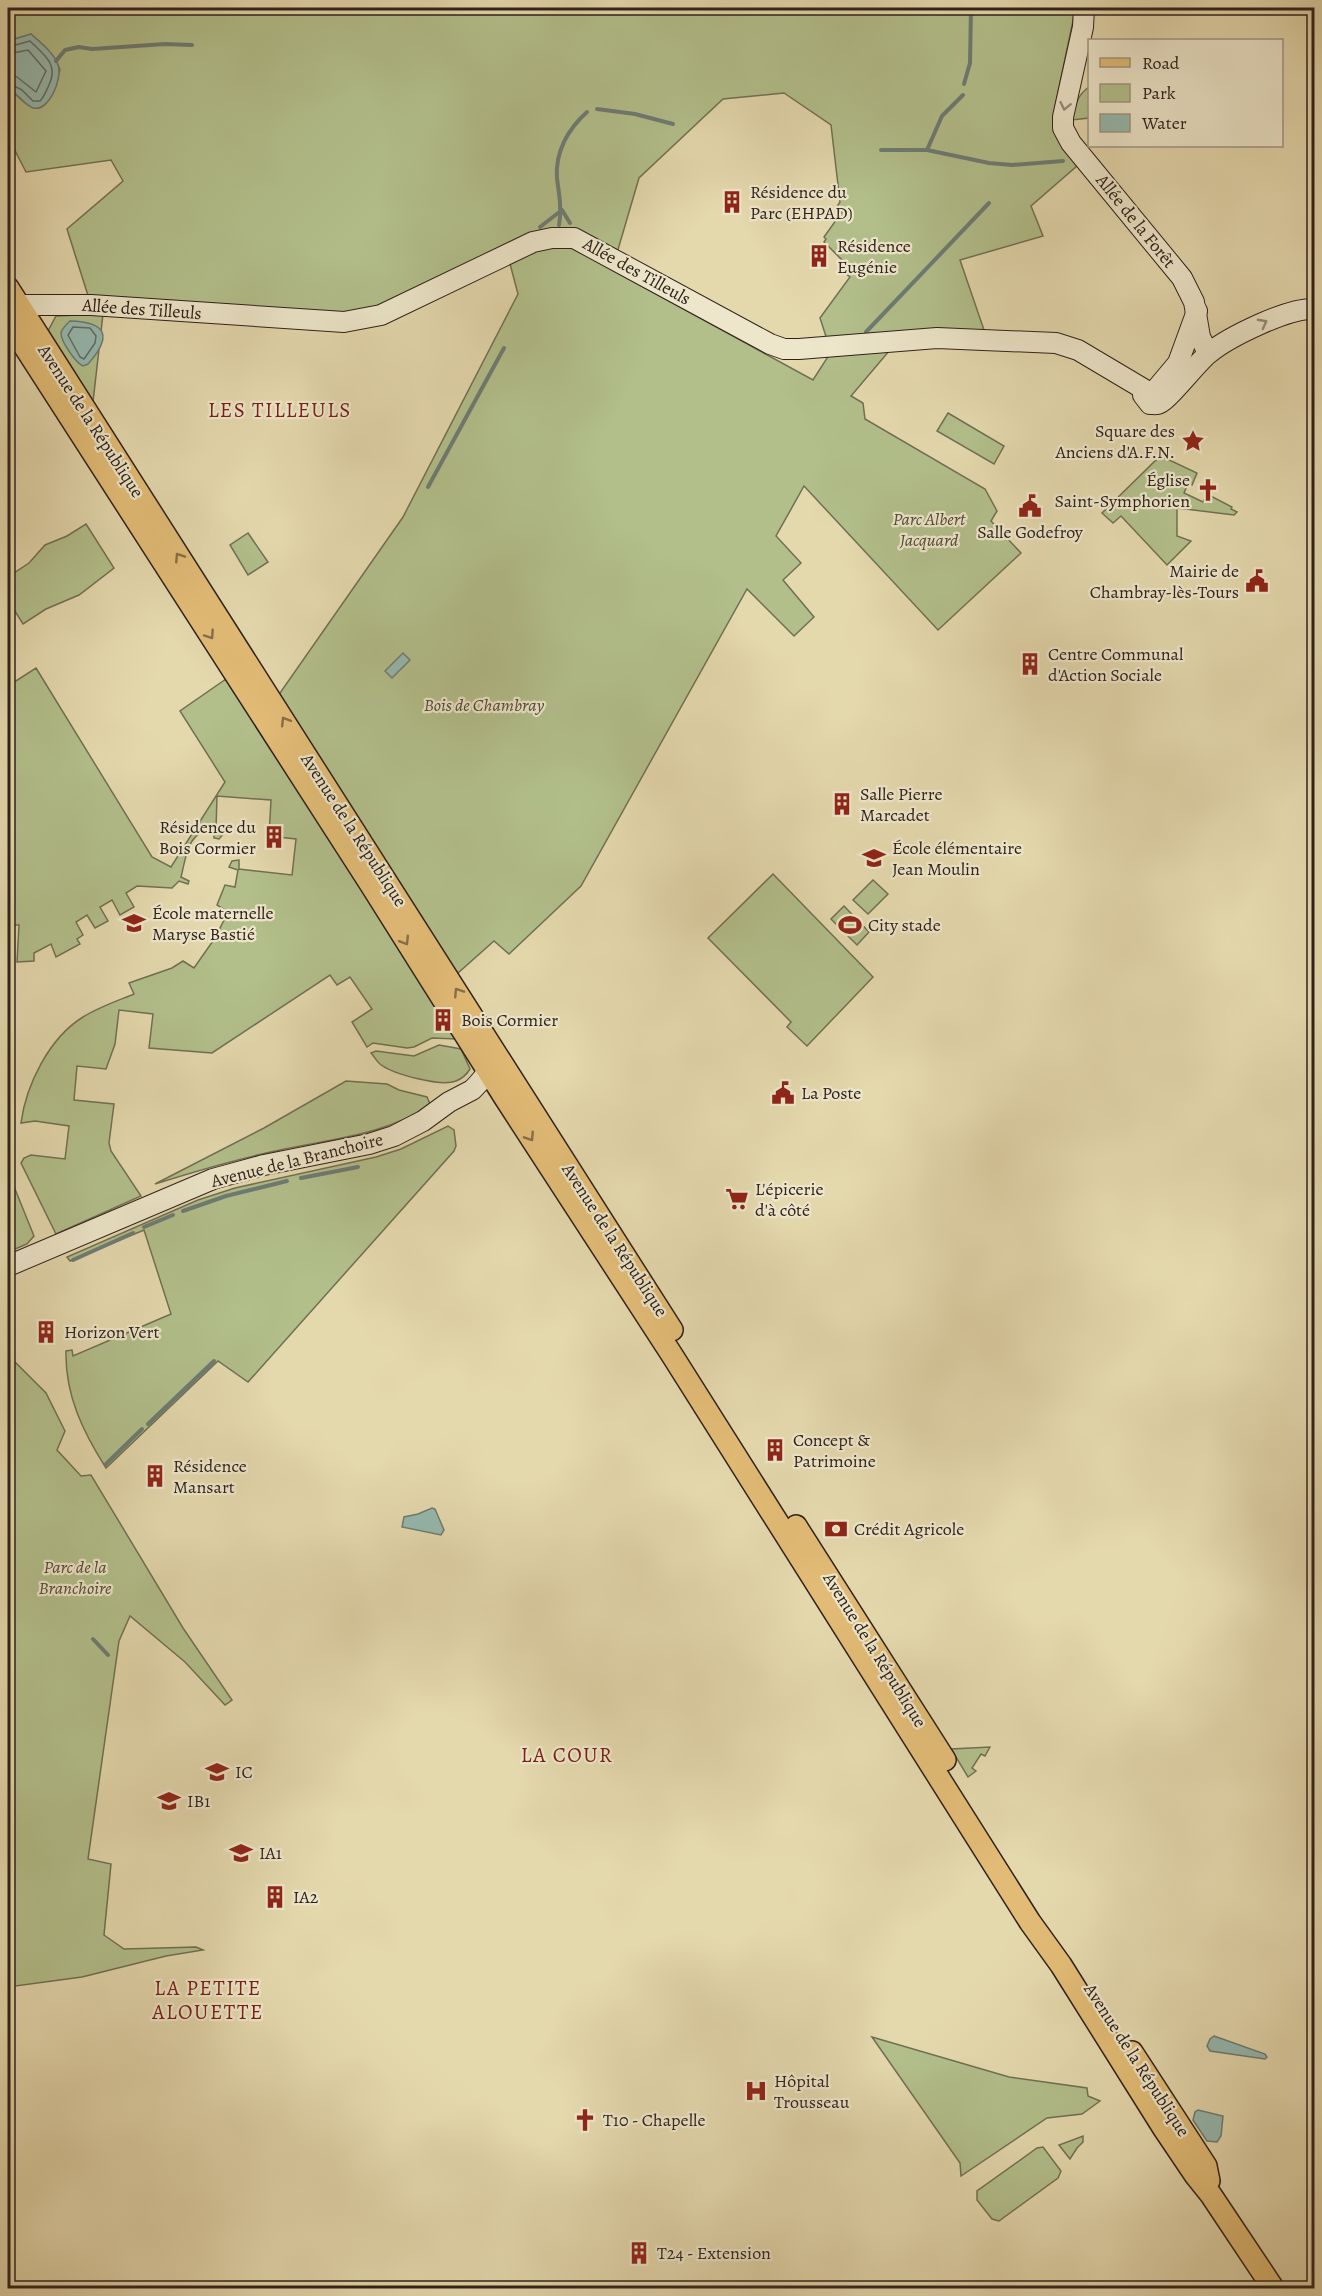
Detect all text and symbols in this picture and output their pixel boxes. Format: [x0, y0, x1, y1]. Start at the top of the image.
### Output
legend [1088, 39, 1283, 147]
text: Road [1142, 51, 1180, 75]
text: Park [1142, 81, 1176, 105]
one-way arrow [1059, 101, 1072, 111]
text: Water [1141, 111, 1187, 135]
street label: Allée de la Forêt [1090, 168, 1181, 273]
place label: Résidence du Parc (EHPAD) [750, 180, 853, 225]
building icon: Résidence du Parc (EHPAD) [719, 189, 745, 215]
street label: Allée des Tilleuls [578, 231, 695, 311]
place label: Résidence Eugénie [837, 234, 911, 279]
building icon: Résidence Eugénie [806, 243, 832, 269]
street label: Allée des Tilleuls [80, 293, 203, 325]
one-way arrow [1257, 319, 1268, 331]
street label: Avenue de la République [32, 339, 150, 502]
district label: LES TILLEULS [208, 396, 352, 424]
place label: Square des Anciens d'A.F.N. [1055, 419, 1175, 464]
place icon: Square des Anciens d'A.F.N. [1180, 428, 1206, 454]
place label: Église Saint-Symphorien [1055, 468, 1190, 513]
church icon: Église Saint-Symphorien [1195, 477, 1221, 503]
public building icon: Salle Godefroy [1017, 493, 1043, 519]
park label: Parc Albert Jacquard [893, 507, 966, 552]
place label: Salle Godefroy [977, 520, 1084, 544]
one-way arrow [175, 553, 186, 564]
place label: Mairie de Chambray-lès-Tours [1090, 559, 1239, 604]
public building icon: Mairie de Chambray-lès-Tours [1244, 568, 1270, 594]
one-way arrow [202, 628, 213, 639]
place label: Centre Communal d'Action Sociale [1048, 642, 1184, 687]
building icon: Centre Communal d'Action Sociale [1017, 651, 1043, 677]
park label: Bois de Chambray [424, 693, 544, 717]
one-way arrow [281, 717, 292, 728]
street label: Avenue de la République [295, 748, 413, 911]
place label: Salle Pierre Marcadet [860, 782, 943, 827]
building icon: Salle Pierre Marcadet [829, 791, 855, 817]
place label: Résidence du Bois Cormier [159, 815, 256, 860]
building icon: Résidence du Bois Cormier [261, 824, 287, 850]
place label: École élémentaire Jean Moulin [892, 836, 1022, 881]
school or university icon: École élémentaire Jean Moulin [861, 845, 887, 871]
place label: École maternelle Maryse Bastié [152, 901, 274, 946]
school or university icon: École maternelle Maryse Bastié [121, 910, 147, 936]
sports icon: City stade [837, 912, 863, 938]
place label: City stade [868, 913, 941, 937]
one-way arrow [398, 934, 409, 945]
one-way arrow [453, 988, 465, 998]
building icon: Bois Cormier [430, 1007, 456, 1033]
place label: Bois Cormier [461, 1008, 558, 1032]
public building icon: La Poste [770, 1080, 796, 1106]
place label: La Poste [801, 1081, 861, 1105]
street label: Avenue de la Branchoire [208, 1127, 385, 1193]
one-way arrow [523, 1130, 534, 1141]
street label: Avenue de la République [556, 1158, 674, 1321]
place label: L'épicerie d'à côté [755, 1177, 824, 1222]
supermarket icon: L'épicerie d'à côté [724, 1186, 750, 1212]
building icon: Horizon Vert [33, 1319, 59, 1345]
place label: Horizon Vert [64, 1320, 159, 1344]
place label: Concept & Patrimoine [793, 1428, 876, 1473]
building icon: Concept & Patrimoine [762, 1437, 788, 1463]
place label: Résidence Mansart [173, 1454, 247, 1499]
building icon: Résidence Mansart [142, 1463, 168, 1489]
bank icon: Crédit Agricole [823, 1516, 849, 1542]
place label: Crédit Agricole [854, 1517, 964, 1541]
park label: Parc de la Branchoire [39, 1555, 112, 1600]
street label: Avenue de la République [817, 1567, 932, 1732]
district label: LA COUR [521, 1741, 613, 1769]
school or university icon: IC [204, 1759, 230, 1785]
place label: IC [235, 1760, 253, 1784]
school or university icon: IB1 [156, 1788, 182, 1814]
place label: IB1 [187, 1789, 210, 1813]
school or university icon: IA1 [228, 1840, 254, 1866]
place label: IA1 [259, 1841, 282, 1865]
building icon: IA2 [262, 1884, 288, 1910]
place label: IA2 [293, 1885, 319, 1909]
district label: LA PETITE ALOUETTE [151, 1974, 264, 2026]
street label: Avenue de la République [1078, 1978, 1196, 2141]
place label: Hôpital Trousseau [774, 2069, 850, 2114]
hospital icon: Hôpital Trousseau [743, 2078, 769, 2104]
church icon: T10 - Chapelle [572, 2107, 598, 2133]
place label: T10 - Chapelle [603, 2108, 706, 2132]
building icon: T24 - Extension [626, 2240, 652, 2266]
place label: T24 - Extension [657, 2241, 771, 2265]

